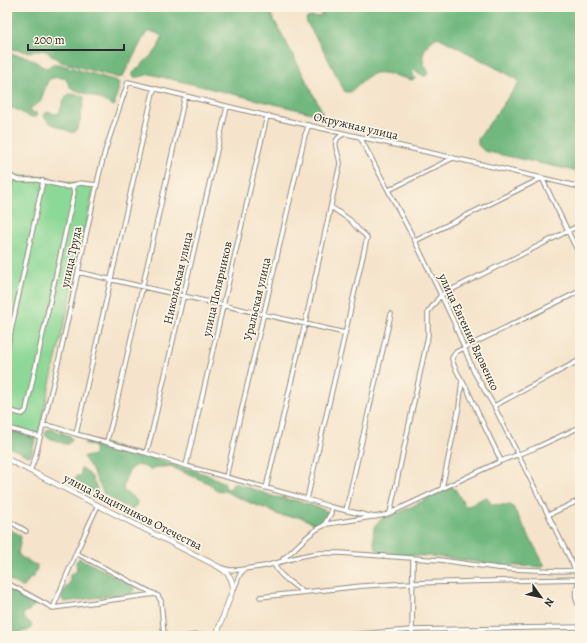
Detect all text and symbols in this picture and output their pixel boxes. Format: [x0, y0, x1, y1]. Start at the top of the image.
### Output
scale bar [28, 26, 124, 52]
text: 200 m [34, 32, 65, 48]
street label: Окружная улица [312, 108, 400, 144]
street label: улица Труда [57, 224, 85, 290]
street label: Никольская улица [160, 230, 197, 326]
street label: улица Полярников [198, 240, 236, 339]
street label: Уральская улица [240, 255, 274, 342]
street label: улица Евгения Вдовенко [434, 270, 503, 393]
street label: улица Защитников Отечества [60, 470, 205, 554]
north arrow [521, 577, 561, 617]
text: N [540, 595, 557, 610]

